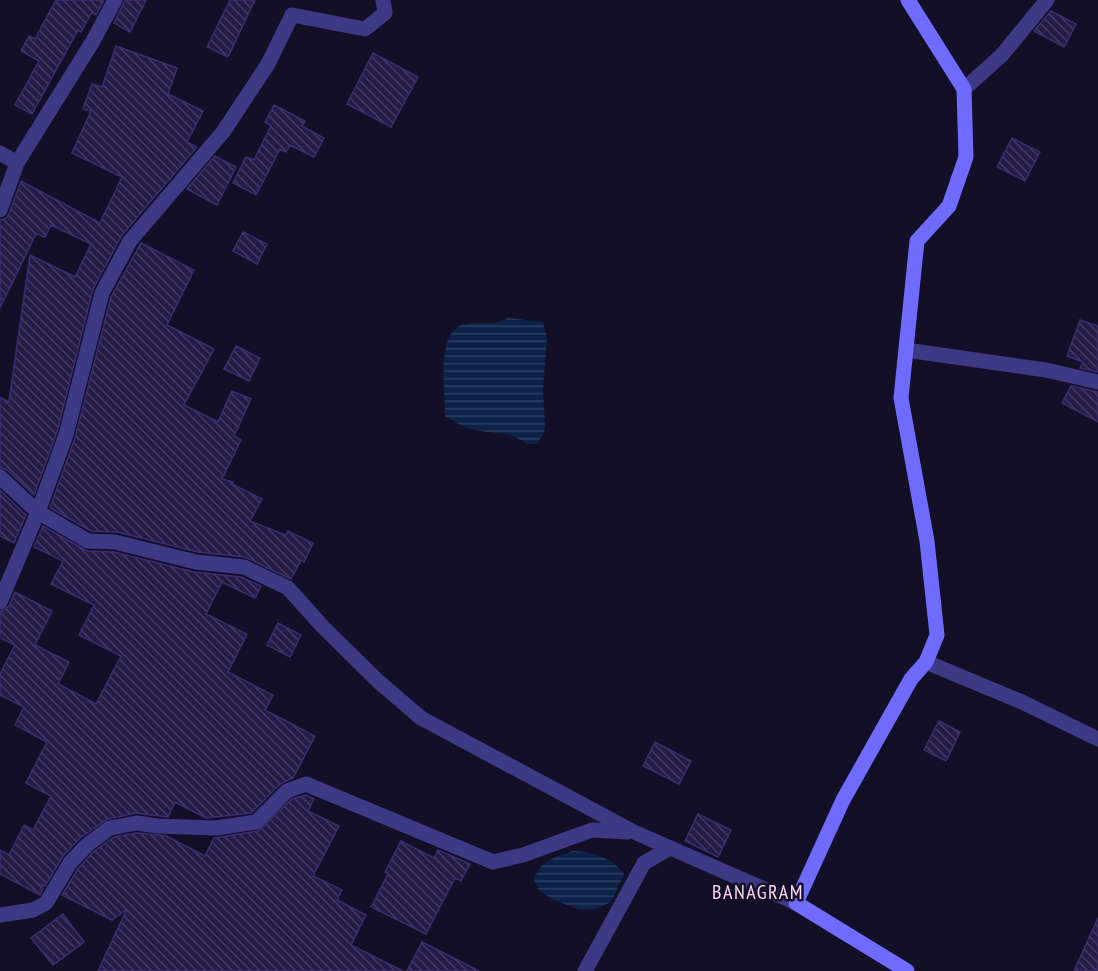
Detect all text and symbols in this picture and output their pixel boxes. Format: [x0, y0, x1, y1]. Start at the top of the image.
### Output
district label: BANAGRAM [712, 879, 804, 905]

